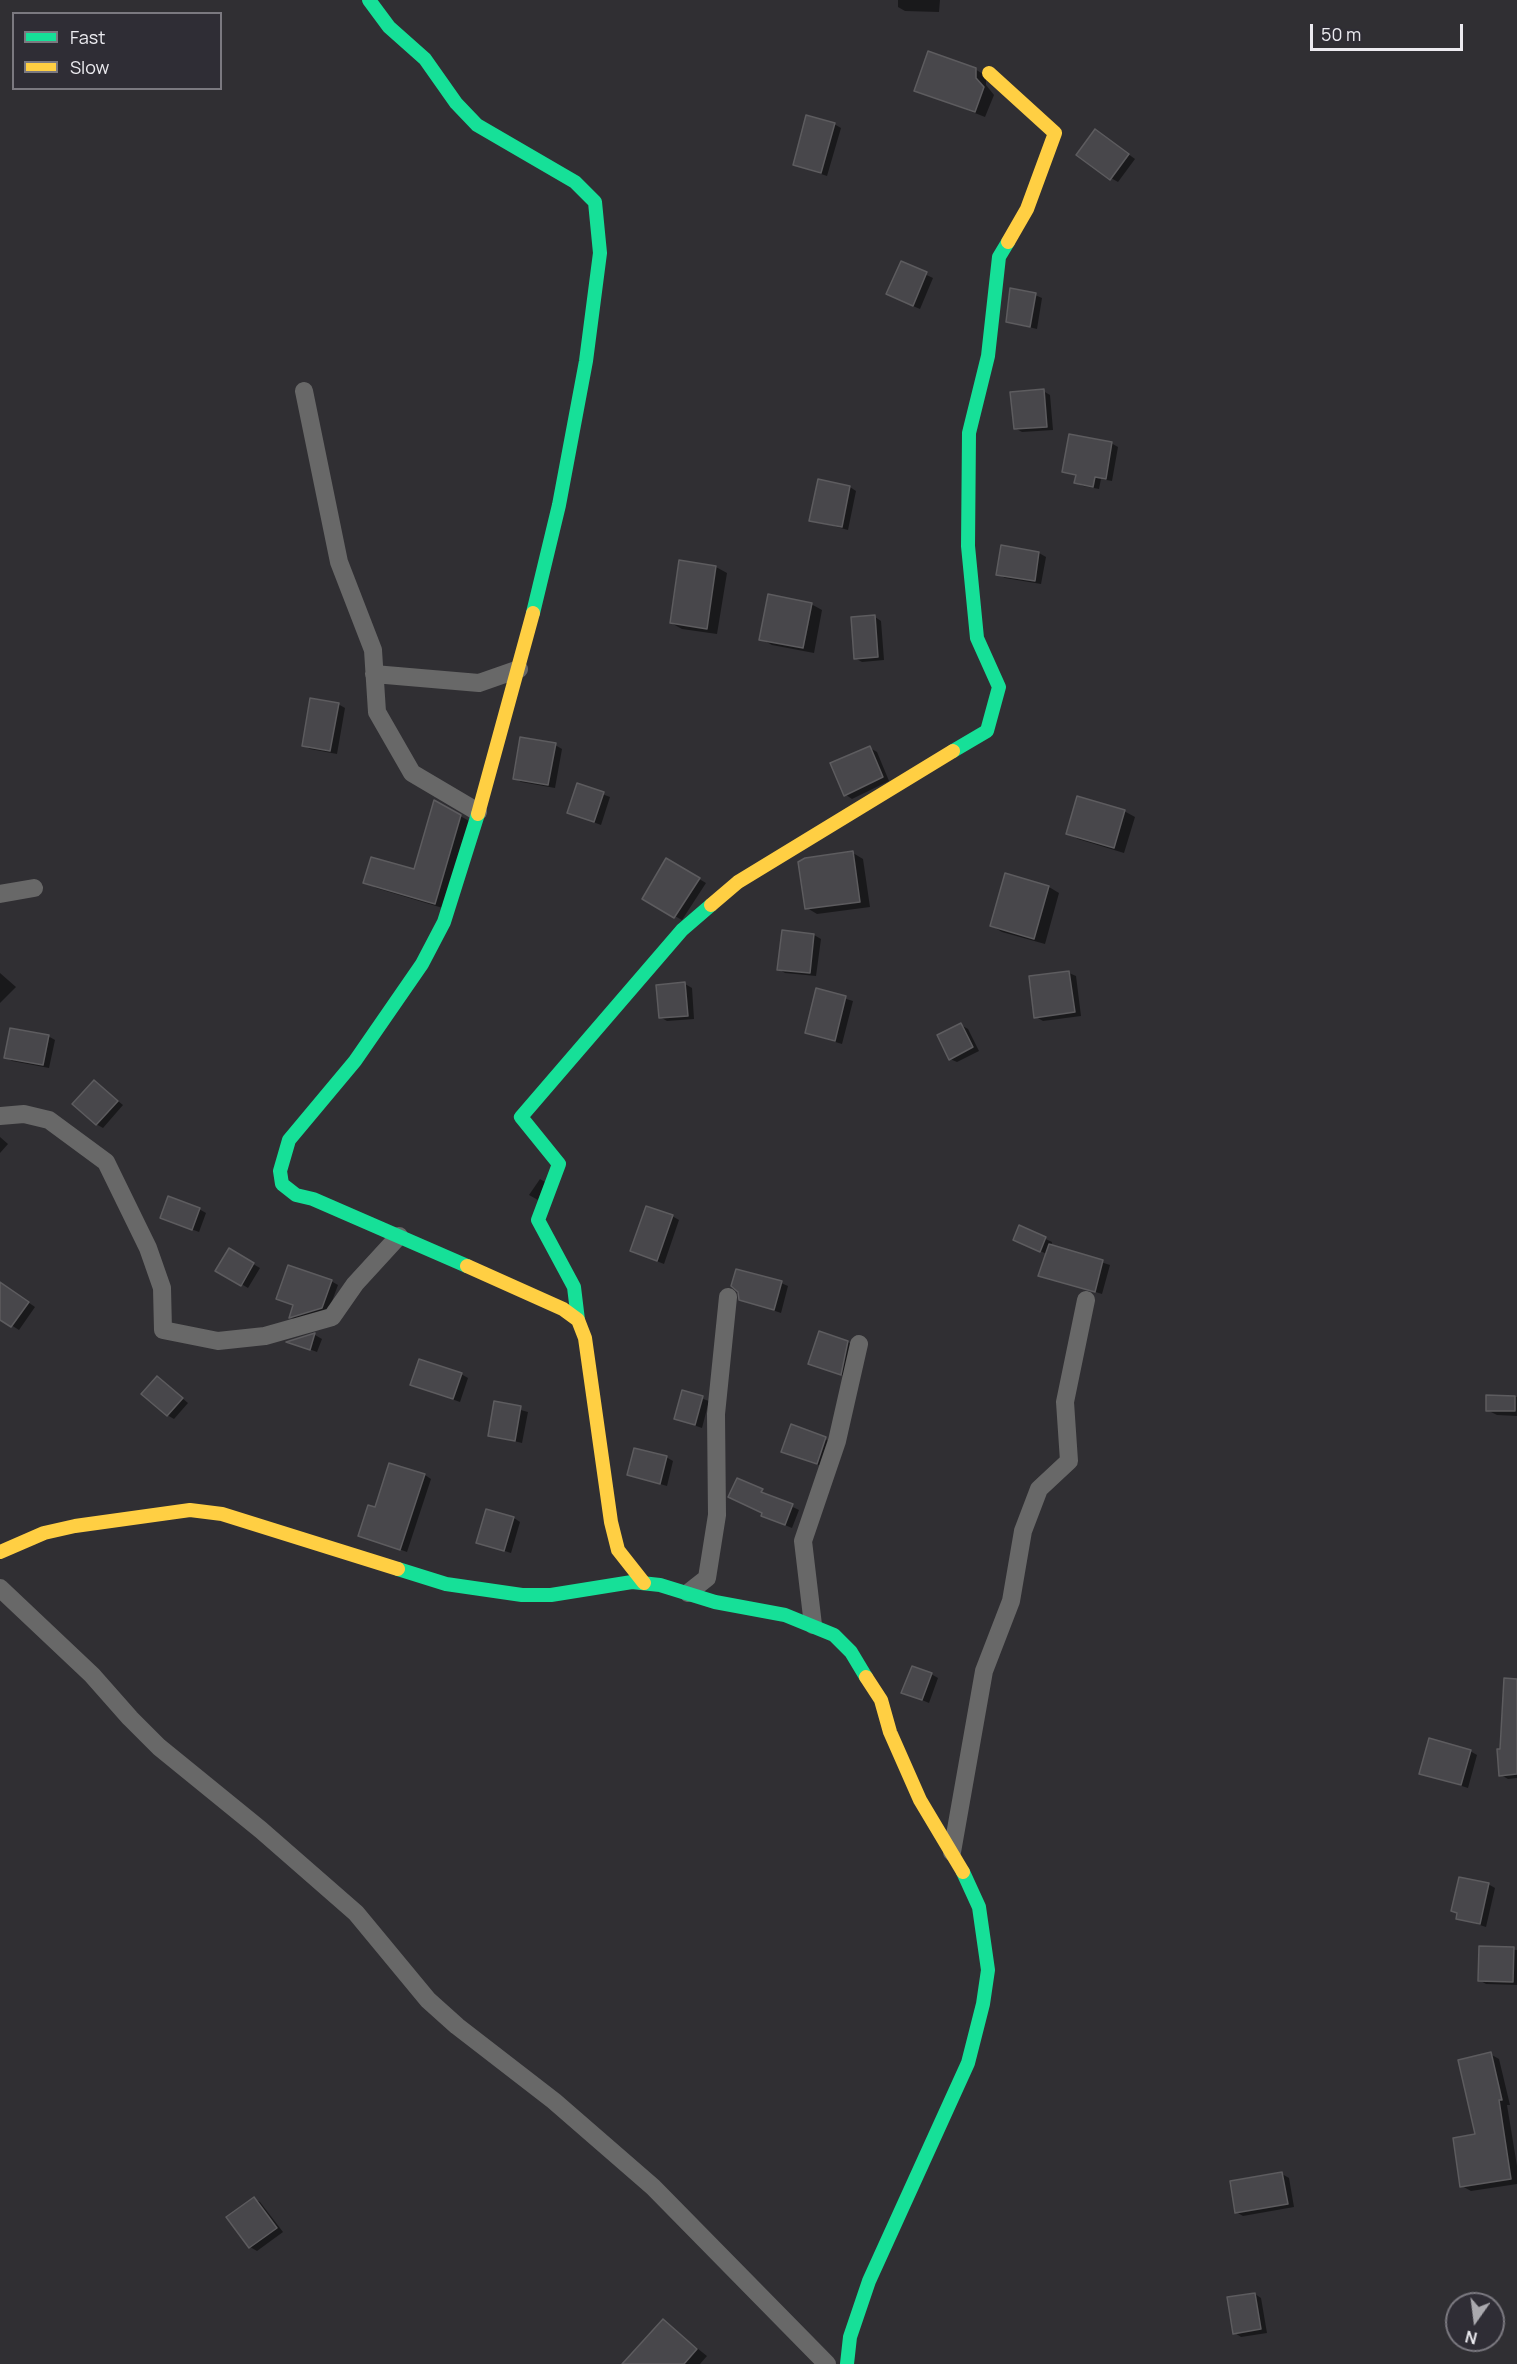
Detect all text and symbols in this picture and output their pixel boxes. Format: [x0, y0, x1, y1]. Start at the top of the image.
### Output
legend [12, 12, 222, 90]
scale bar [1313, 12, 1466, 50]
text: 50 m [1321, 22, 1361, 46]
text: Fast [70, 25, 105, 49]
text: Slow [70, 55, 109, 79]
north arrow [1445, 2292, 1505, 2352]
text: N [1463, 2325, 1479, 2350]

